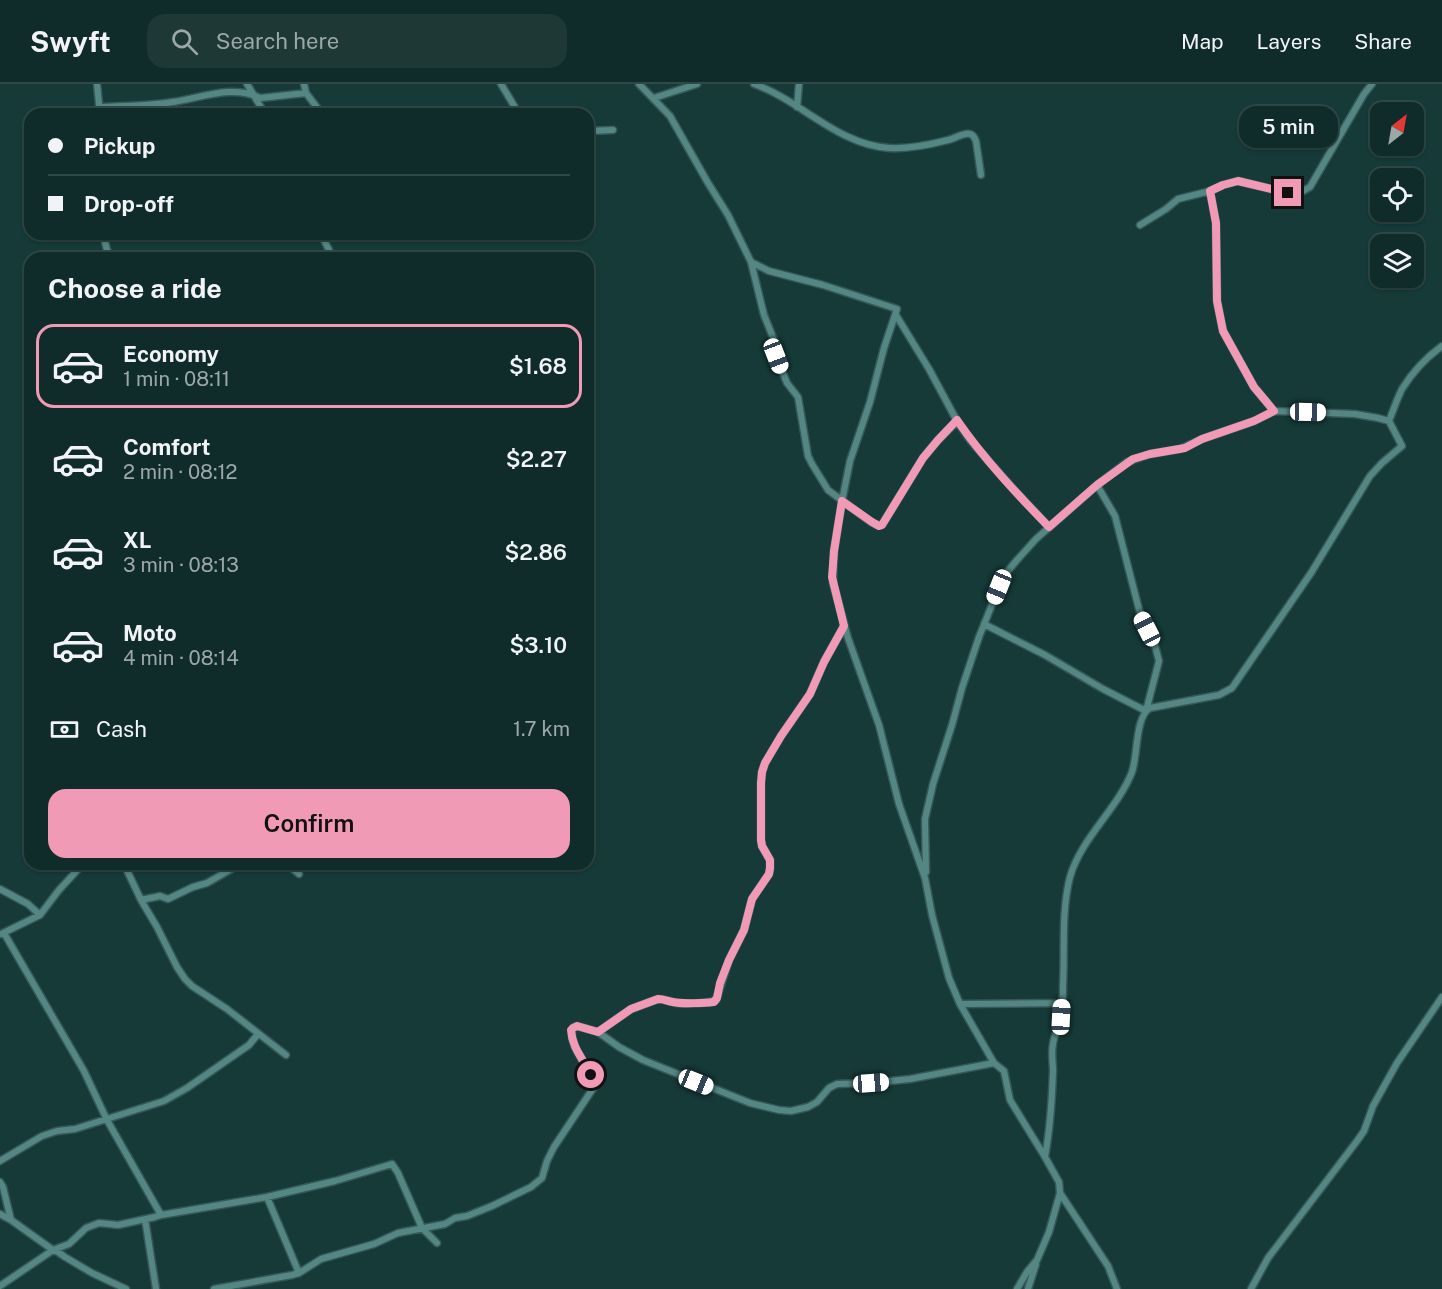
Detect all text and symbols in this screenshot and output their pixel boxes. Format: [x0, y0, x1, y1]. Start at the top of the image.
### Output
search box [147, 14, 567, 68]
text: Swyft [30, 25, 111, 58]
icon: search [168, 25, 201, 58]
text: Search here [216, 28, 339, 54]
text: Map [1181, 29, 1224, 54]
text: Layers [1257, 29, 1321, 54]
text: Share [1354, 29, 1412, 54]
north arrow [1370, 102, 1424, 156]
map controls [1370, 102, 1424, 288]
callout: 5 min [1238, 106, 1338, 148]
text: 5 min [1262, 115, 1315, 139]
text: Pickup [84, 133, 155, 159]
button: locate [1370, 168, 1424, 222]
route end [1274, 179, 1301, 206]
text: Drop-off [84, 191, 174, 217]
button: layers [1370, 234, 1424, 288]
text: Choose a ride [48, 272, 222, 304]
car [761, 336, 791, 376]
icon: car [51, 339, 105, 393]
text: Economy [123, 341, 219, 367]
text: $1.68 [509, 353, 567, 379]
text: 1 min · 08:11 [123, 367, 230, 391]
car [1290, 403, 1326, 421]
icon: car [51, 432, 105, 486]
text: Comfort [123, 434, 210, 460]
text: $2.27 [506, 446, 567, 472]
text: 2 min · 08:12 [123, 460, 238, 484]
icon: car [51, 525, 105, 579]
text: XL [123, 527, 151, 553]
text: $2.86 [505, 539, 567, 565]
text: 3 min · 08:13 [123, 553, 239, 577]
car [984, 567, 1014, 607]
car [1131, 609, 1163, 649]
icon: car [51, 618, 105, 672]
text: Moto [123, 620, 177, 646]
text: $3.10 [509, 632, 567, 658]
text: 4 min · 08:14 [123, 646, 239, 670]
icon: cash [48, 713, 81, 746]
text: Cash [96, 716, 147, 742]
text: 1.7 km [513, 717, 570, 741]
button: Confirm [48, 789, 570, 858]
car [1051, 999, 1071, 1035]
route start [577, 1061, 604, 1088]
car [676, 1067, 716, 1097]
car [852, 1073, 890, 1093]

